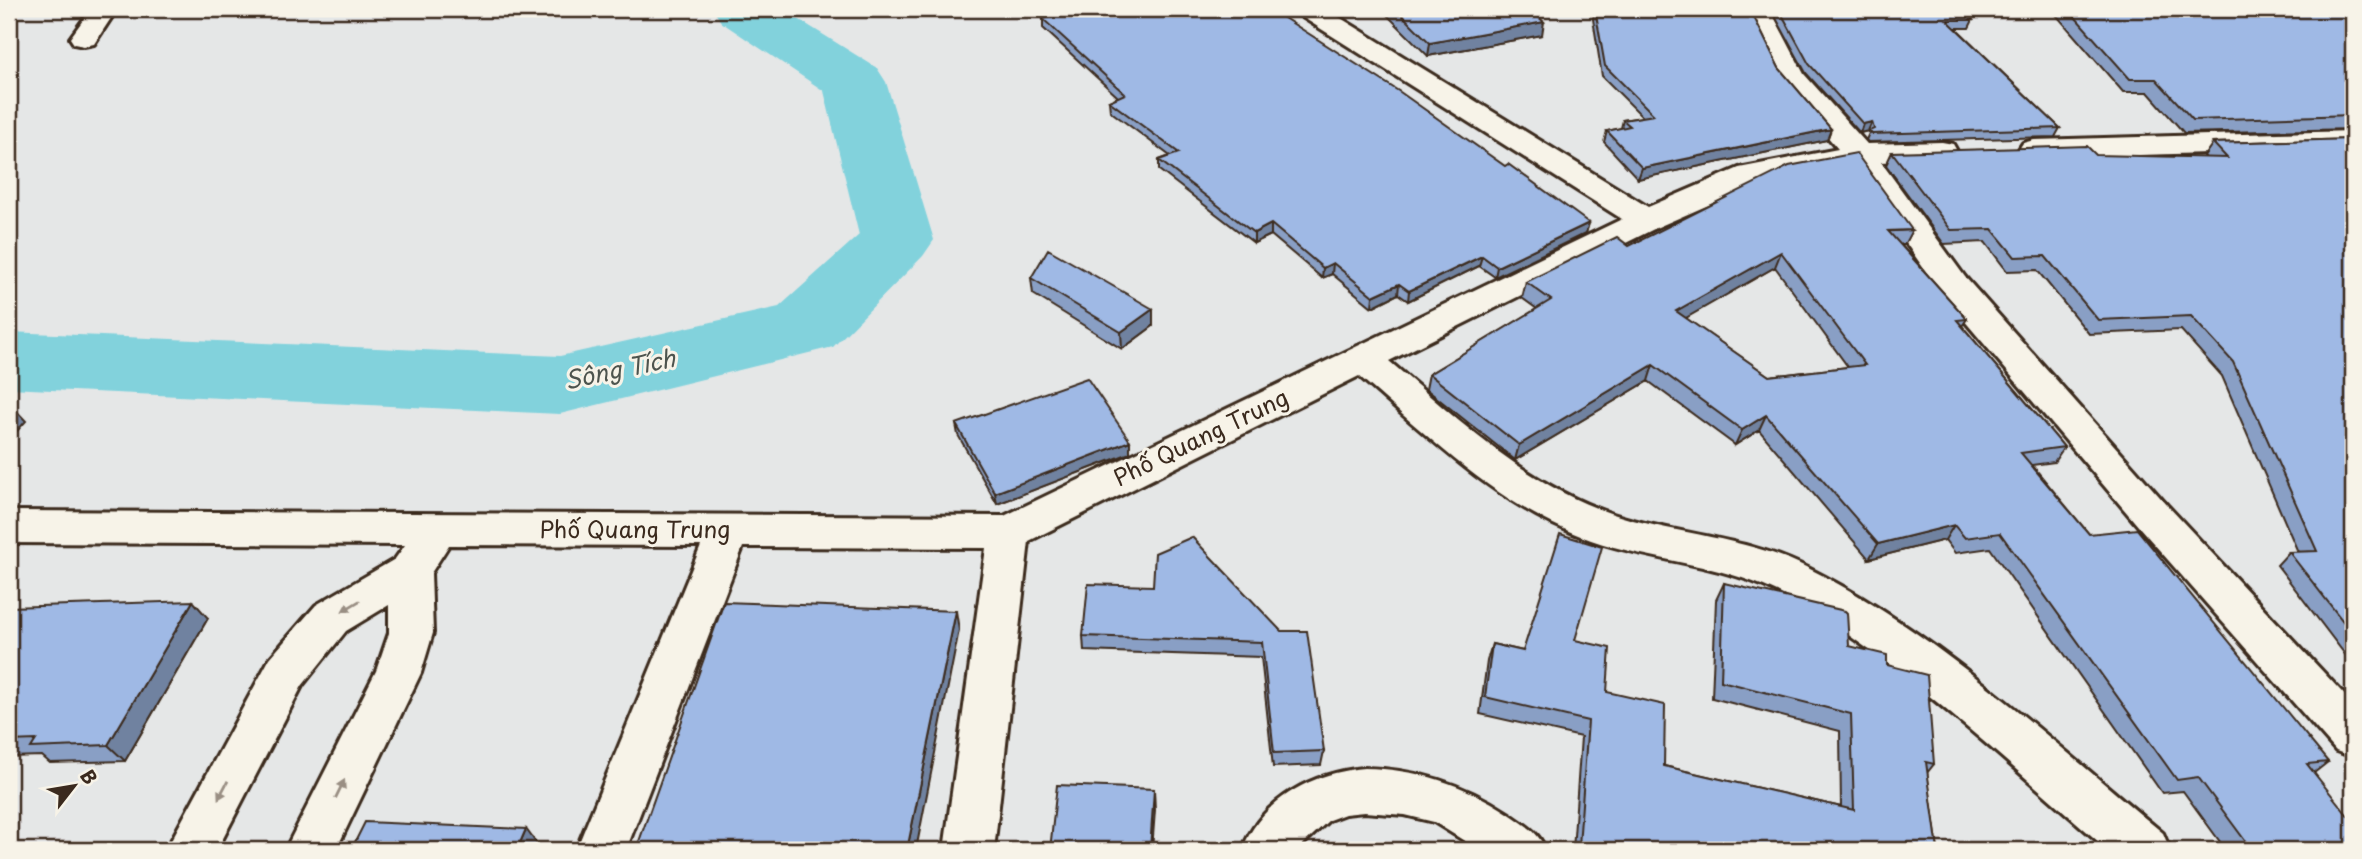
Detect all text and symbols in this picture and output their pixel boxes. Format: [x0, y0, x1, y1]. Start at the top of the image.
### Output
water label: Sông Tích [561, 338, 680, 397]
street label: Phố Quang Trung [1107, 379, 1294, 494]
street label: Phố Quang Trung [539, 511, 731, 546]
one-way arrow [341, 600, 360, 612]
north arrow [38, 750, 108, 820]
text: B [74, 764, 105, 790]
one-way arrow [335, 779, 346, 799]
one-way arrow [217, 780, 229, 800]

